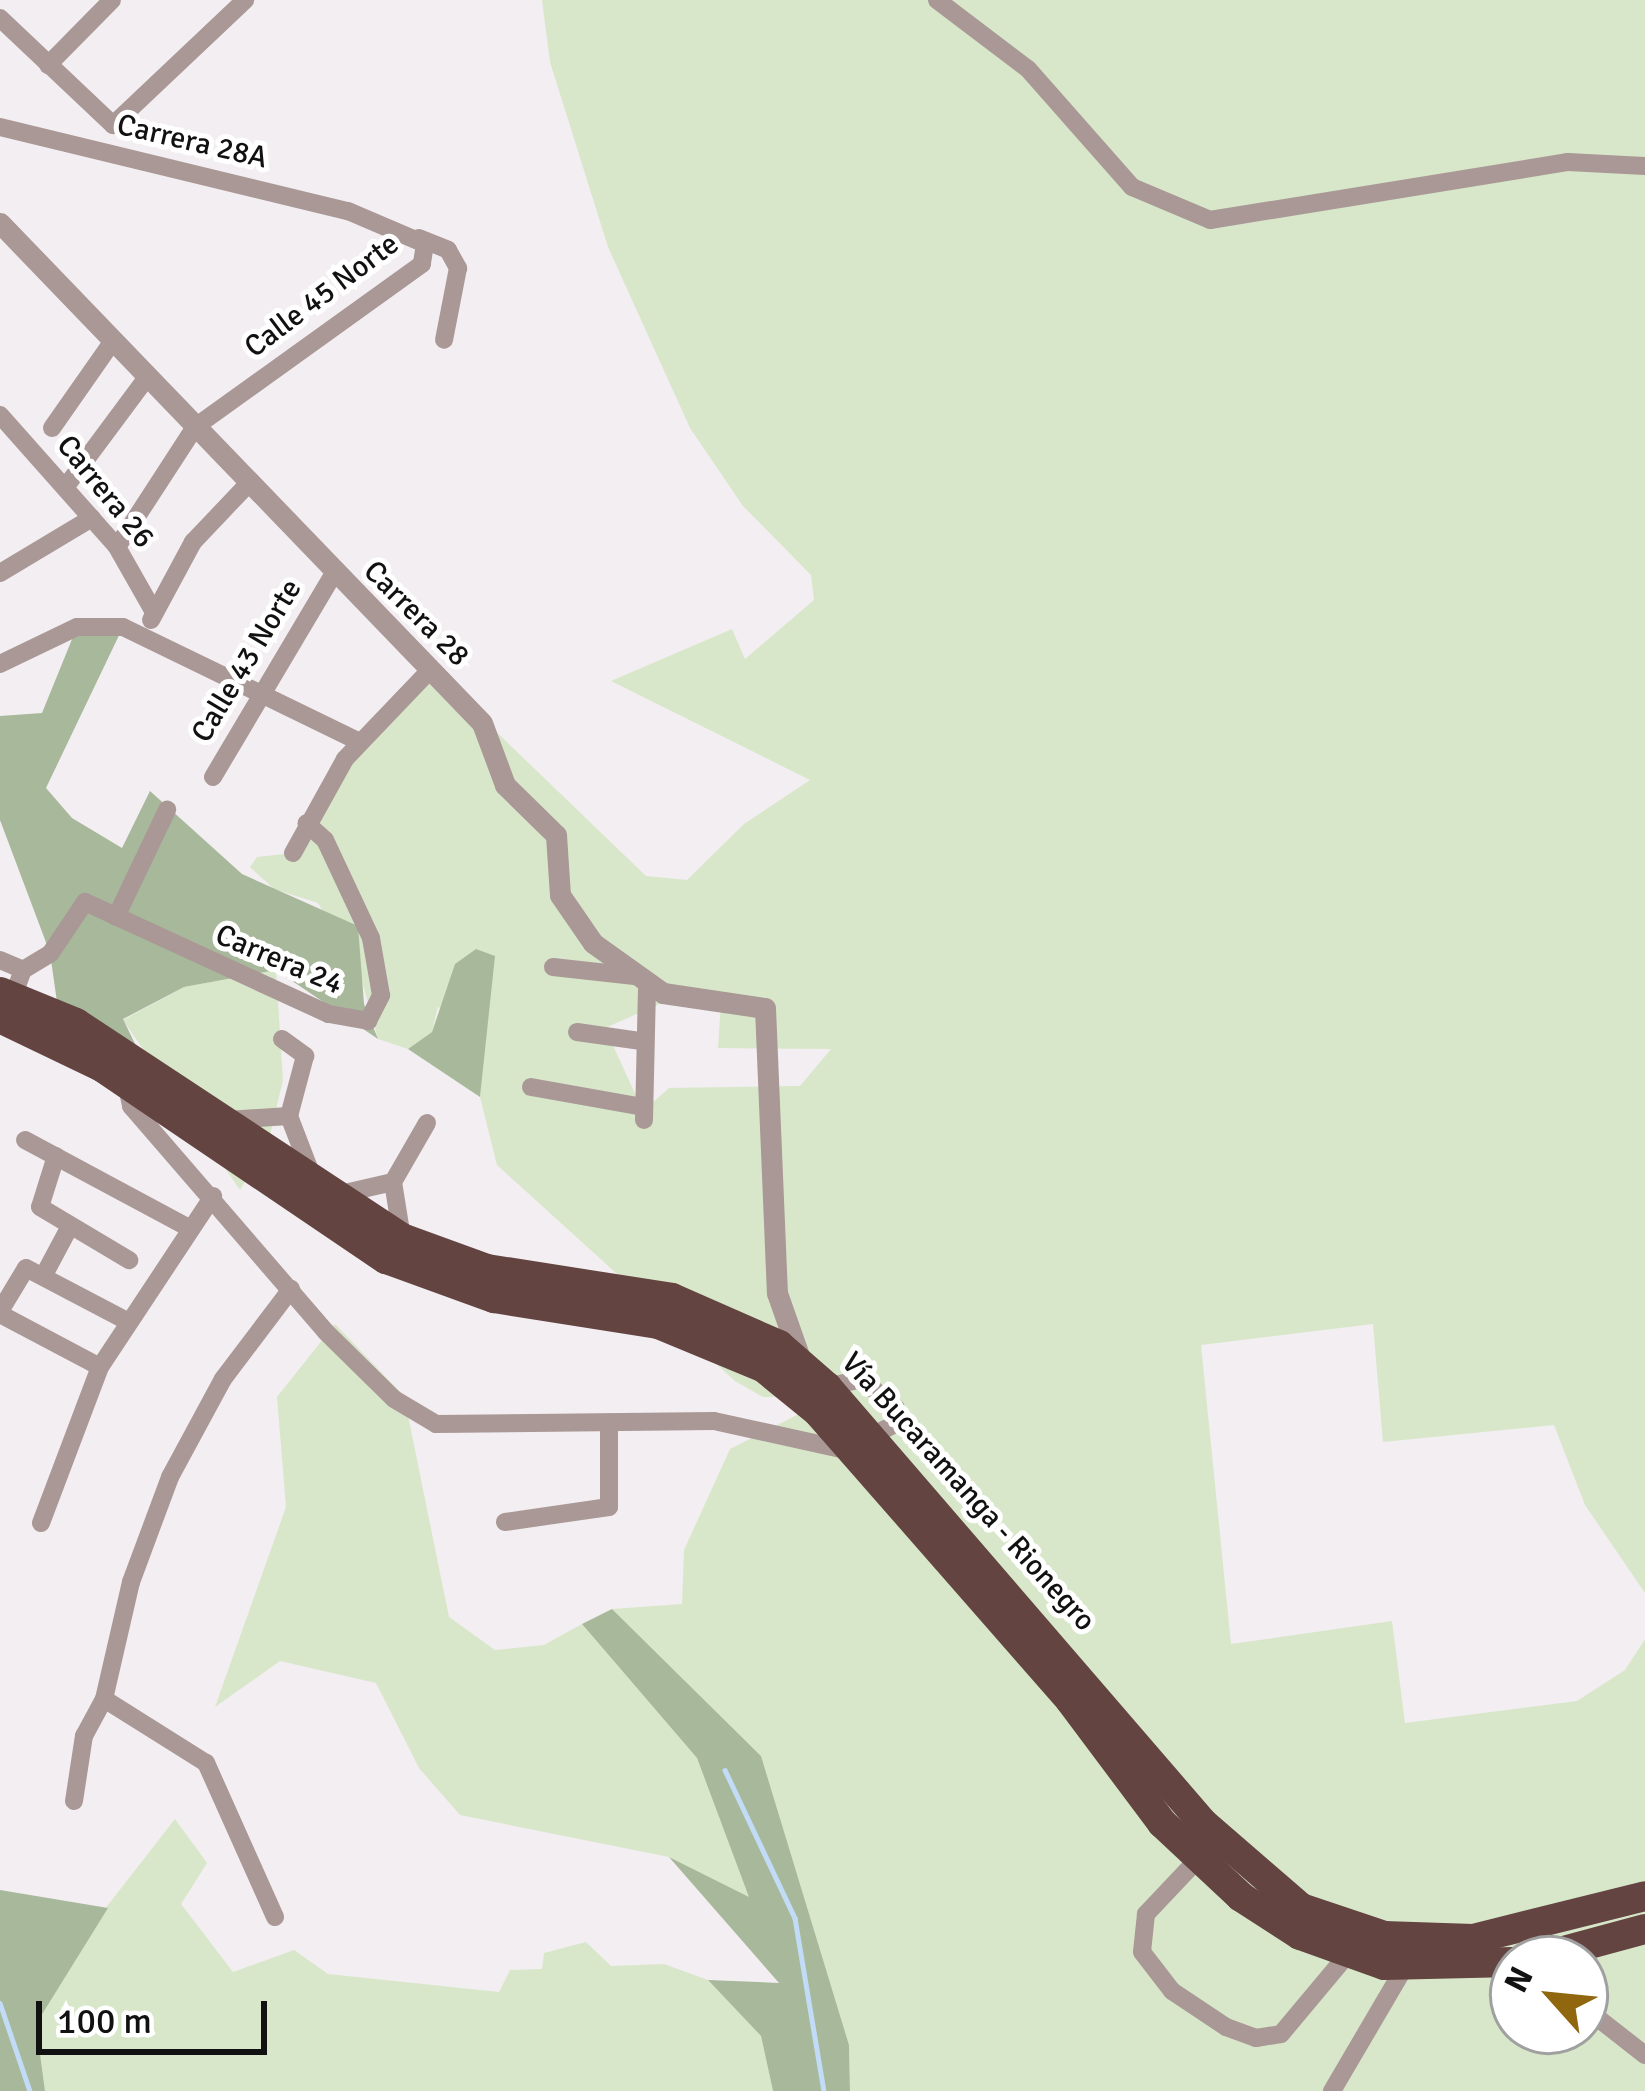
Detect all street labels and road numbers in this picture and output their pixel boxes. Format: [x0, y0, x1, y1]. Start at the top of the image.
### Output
street label: Carrera 28A [113, 107, 271, 177]
street label: Calle 45 Norte [238, 226, 406, 366]
street label: Carrera 26 [49, 428, 161, 556]
street label: Carrera 28 [356, 554, 476, 674]
street label: Calle 43 Norte [184, 573, 310, 749]
street label: Carrera 24 [210, 917, 348, 1003]
street label: Vía Bucaramanga - Rionegro [833, 1345, 1103, 1639]

